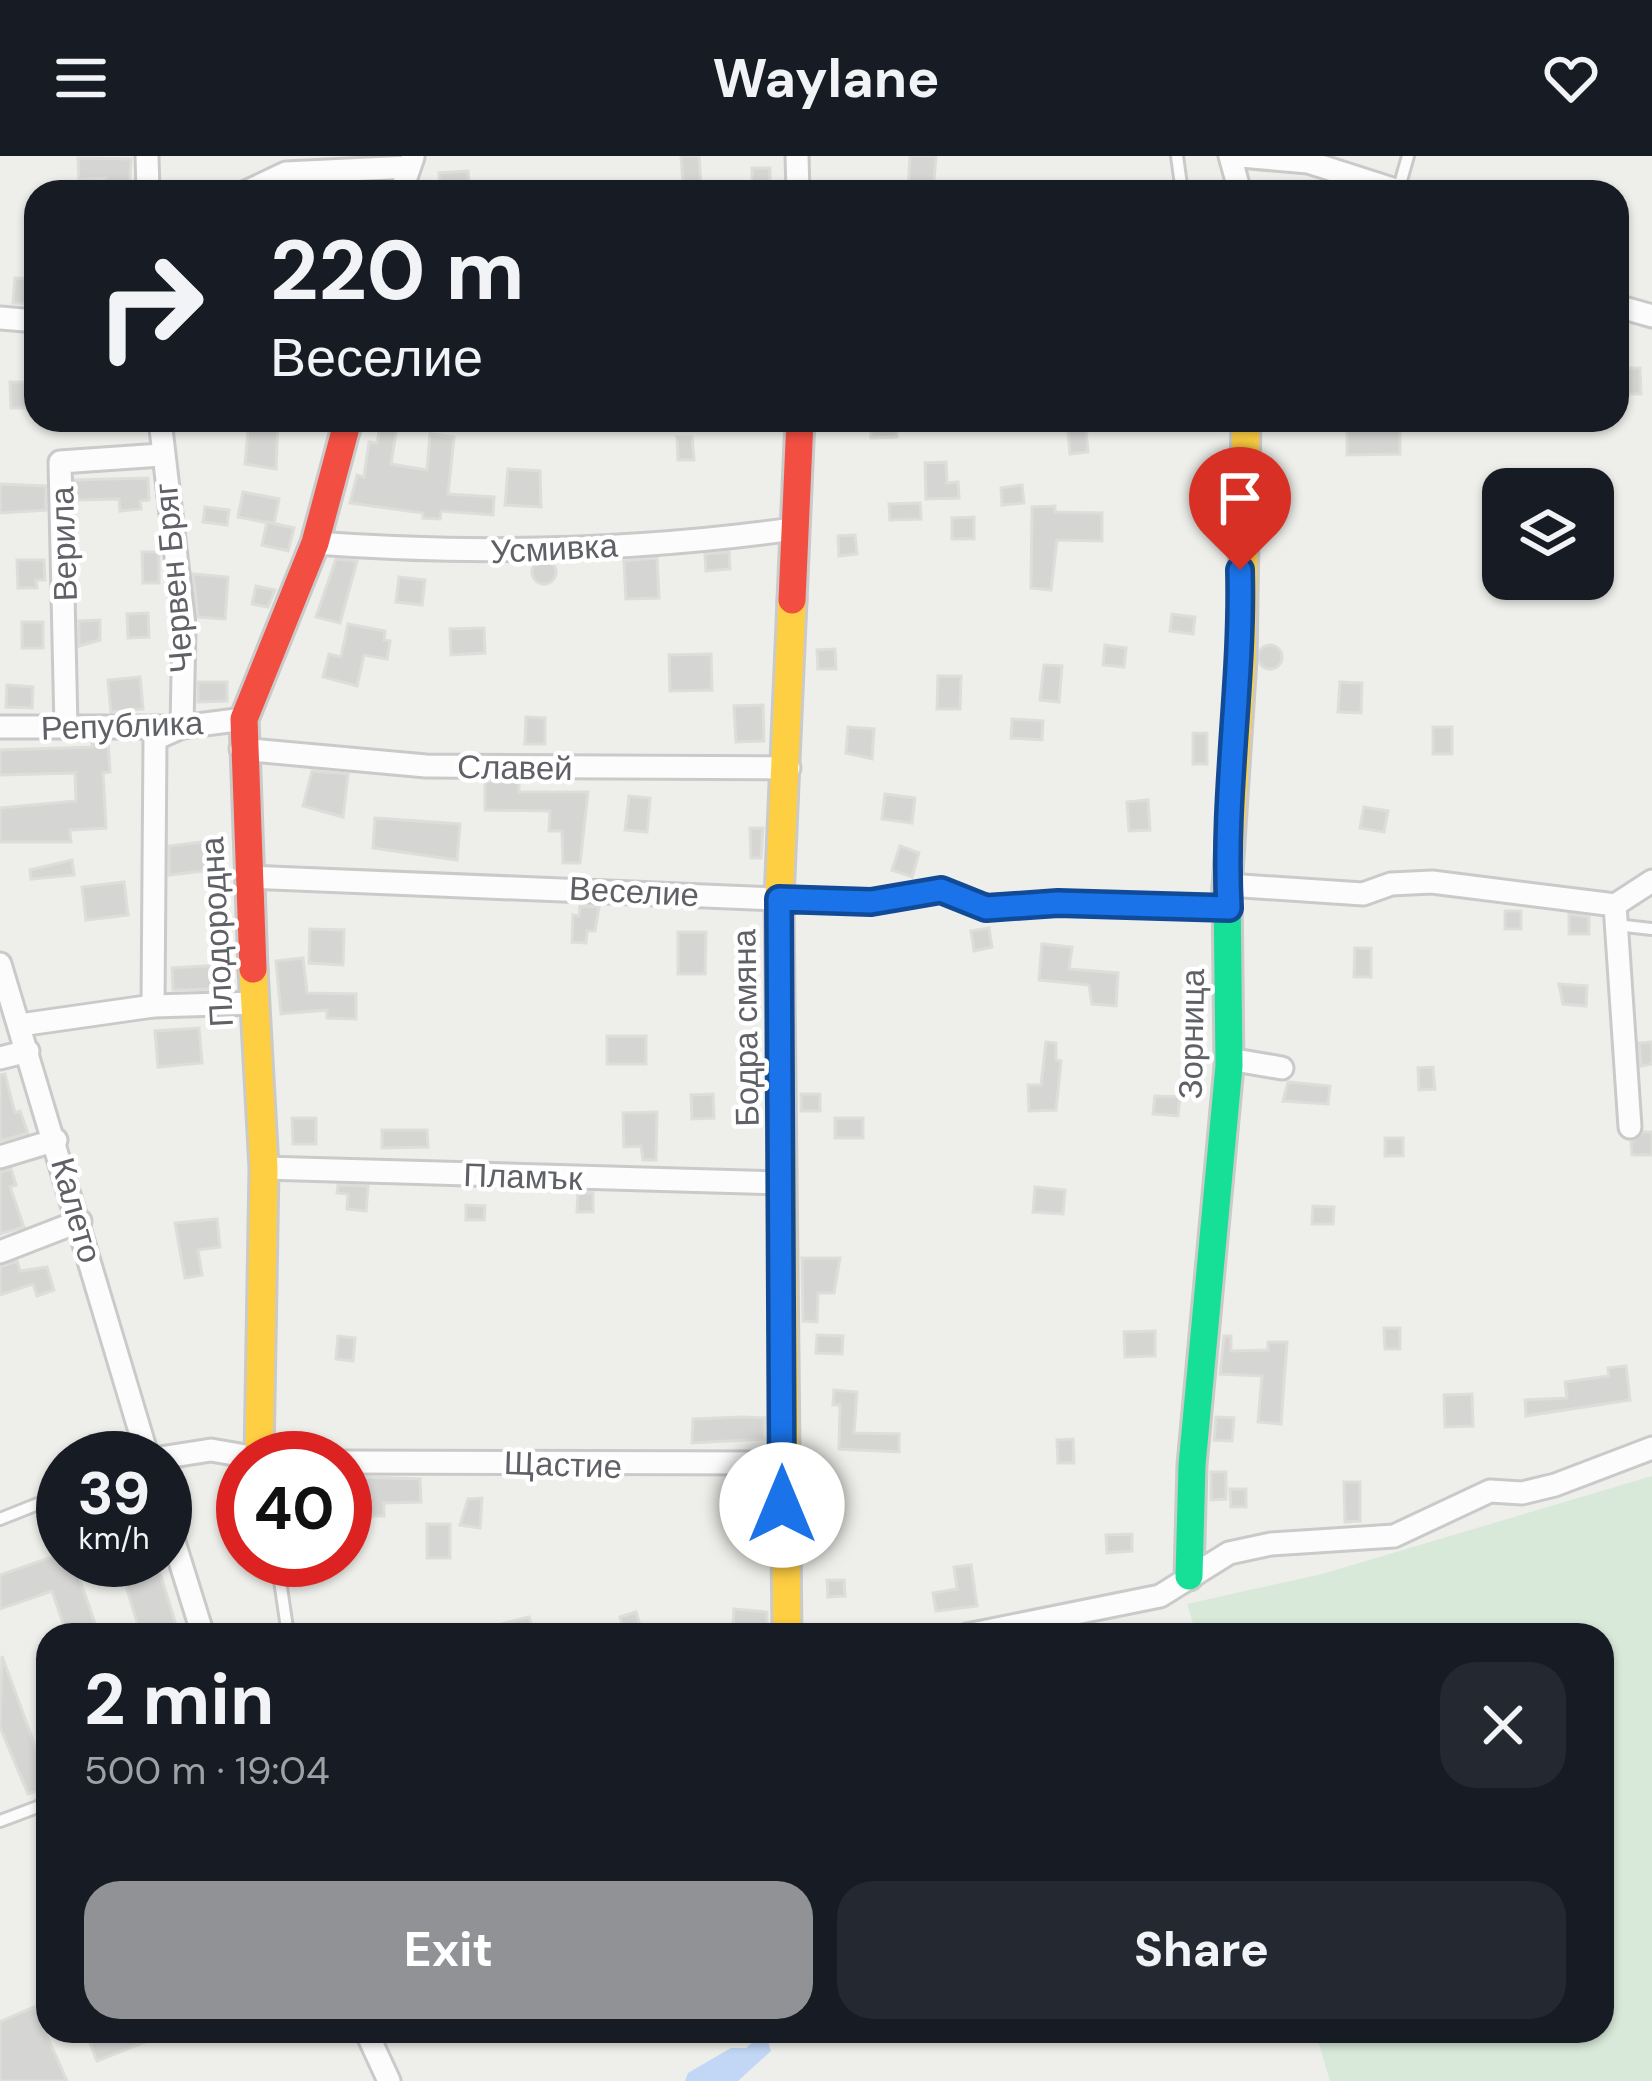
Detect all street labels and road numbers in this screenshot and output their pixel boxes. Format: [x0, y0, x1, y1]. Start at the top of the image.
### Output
street label: Червен Бряг [144, 481, 203, 675]
street label: Верила [40, 485, 87, 602]
street label: Усмивка [489, 524, 619, 573]
street label: Република [40, 701, 205, 750]
street label: Славей [457, 745, 573, 790]
street label: Плодородна [190, 835, 243, 1028]
street label: Веселие [568, 867, 700, 916]
street label: Бодра смяна [722, 928, 769, 1127]
street label: Зорница [1169, 968, 1214, 1100]
street label: Калето [41, 1153, 112, 1268]
street label: Пламък [463, 1153, 584, 1200]
street label: Щастие [503, 1441, 623, 1488]

